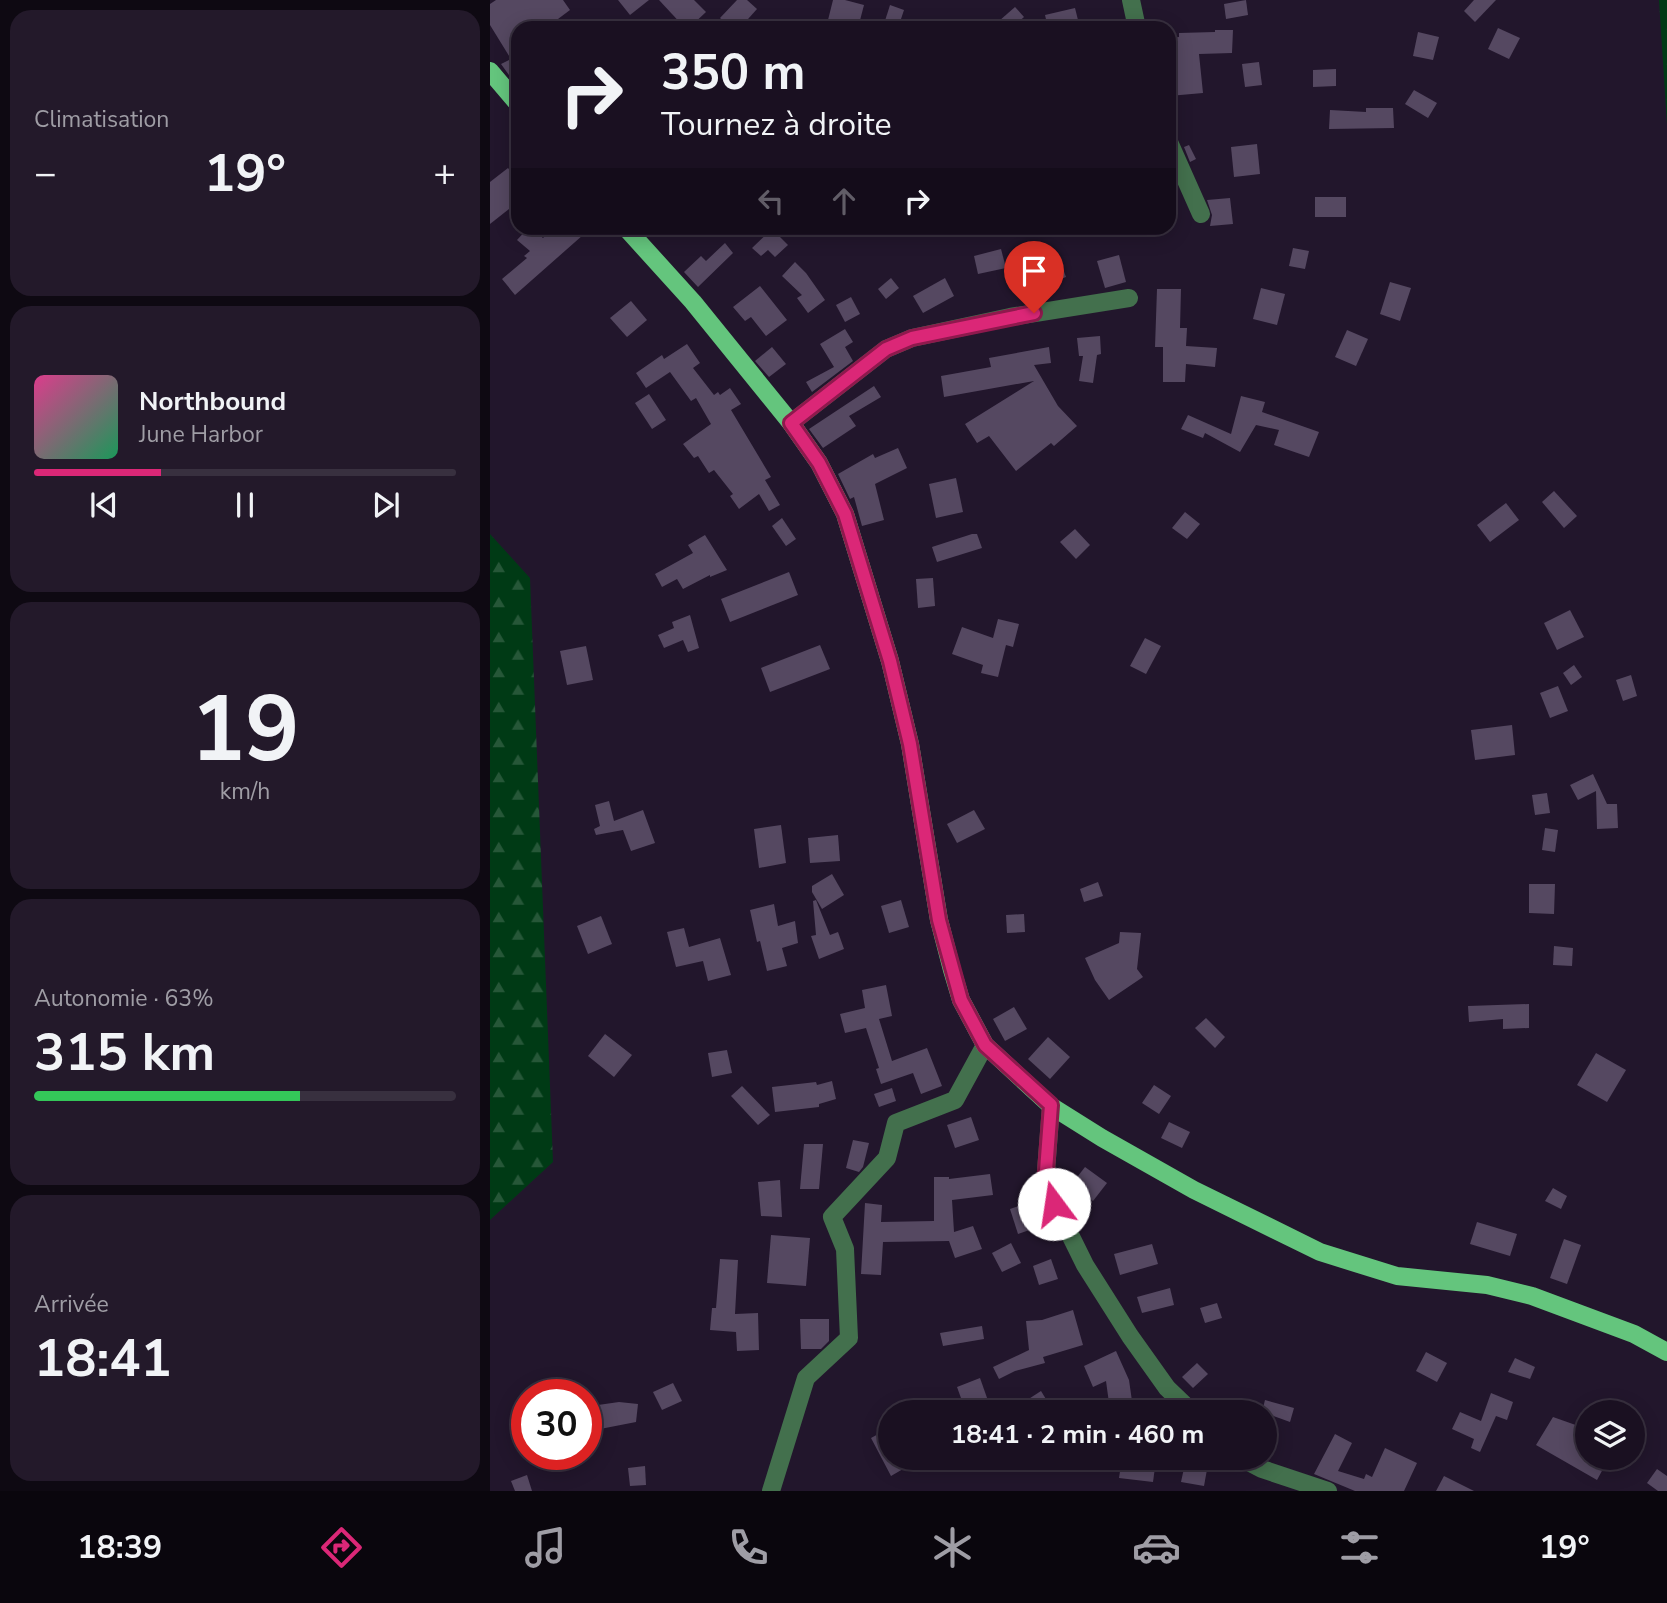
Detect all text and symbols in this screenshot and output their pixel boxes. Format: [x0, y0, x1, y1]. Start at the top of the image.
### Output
text: 350 m [661, 39, 805, 106]
icon: right [546, 49, 637, 140]
text: Tournez à droite [661, 103, 892, 146]
text: Climatisation [34, 104, 169, 135]
text: 19° [204, 138, 286, 209]
text: − [34, 148, 57, 199]
text: + [433, 148, 456, 199]
icon: left [752, 182, 790, 220]
icon: ahead [825, 182, 863, 220]
icon: right [898, 182, 936, 220]
pin [1004, 241, 1064, 313]
icon: arrive [1015, 252, 1053, 290]
text: Northbound [139, 384, 286, 419]
text: June Harbor [139, 419, 263, 450]
icon: previous [85, 486, 123, 524]
icon: pause [226, 486, 264, 524]
icon: next [367, 486, 405, 524]
text: 19 [190, 668, 300, 792]
text: km/h [220, 776, 270, 807]
text: Autonomie · 63% [34, 983, 214, 1014]
text: 315 km [34, 1017, 215, 1088]
position arrow [1017, 1167, 1091, 1241]
text: Arrivée [34, 1289, 109, 1320]
text: 18:41 [34, 1323, 172, 1394]
speed limit sign: 30 [511, 1379, 602, 1470]
map controls [1575, 1400, 1645, 1470]
button: layers [1575, 1400, 1645, 1470]
text: 18:41 · 2 min · 460 m [951, 1417, 1204, 1452]
icon: directions [317, 1523, 366, 1572]
icon: music [521, 1523, 570, 1572]
icon: phone [724, 1523, 773, 1572]
icon: climate [928, 1523, 977, 1572]
icon: car [1132, 1523, 1181, 1572]
icon: filters [1335, 1523, 1384, 1572]
text: 18:39 [77, 1526, 162, 1569]
text: 19° [1539, 1526, 1590, 1569]

